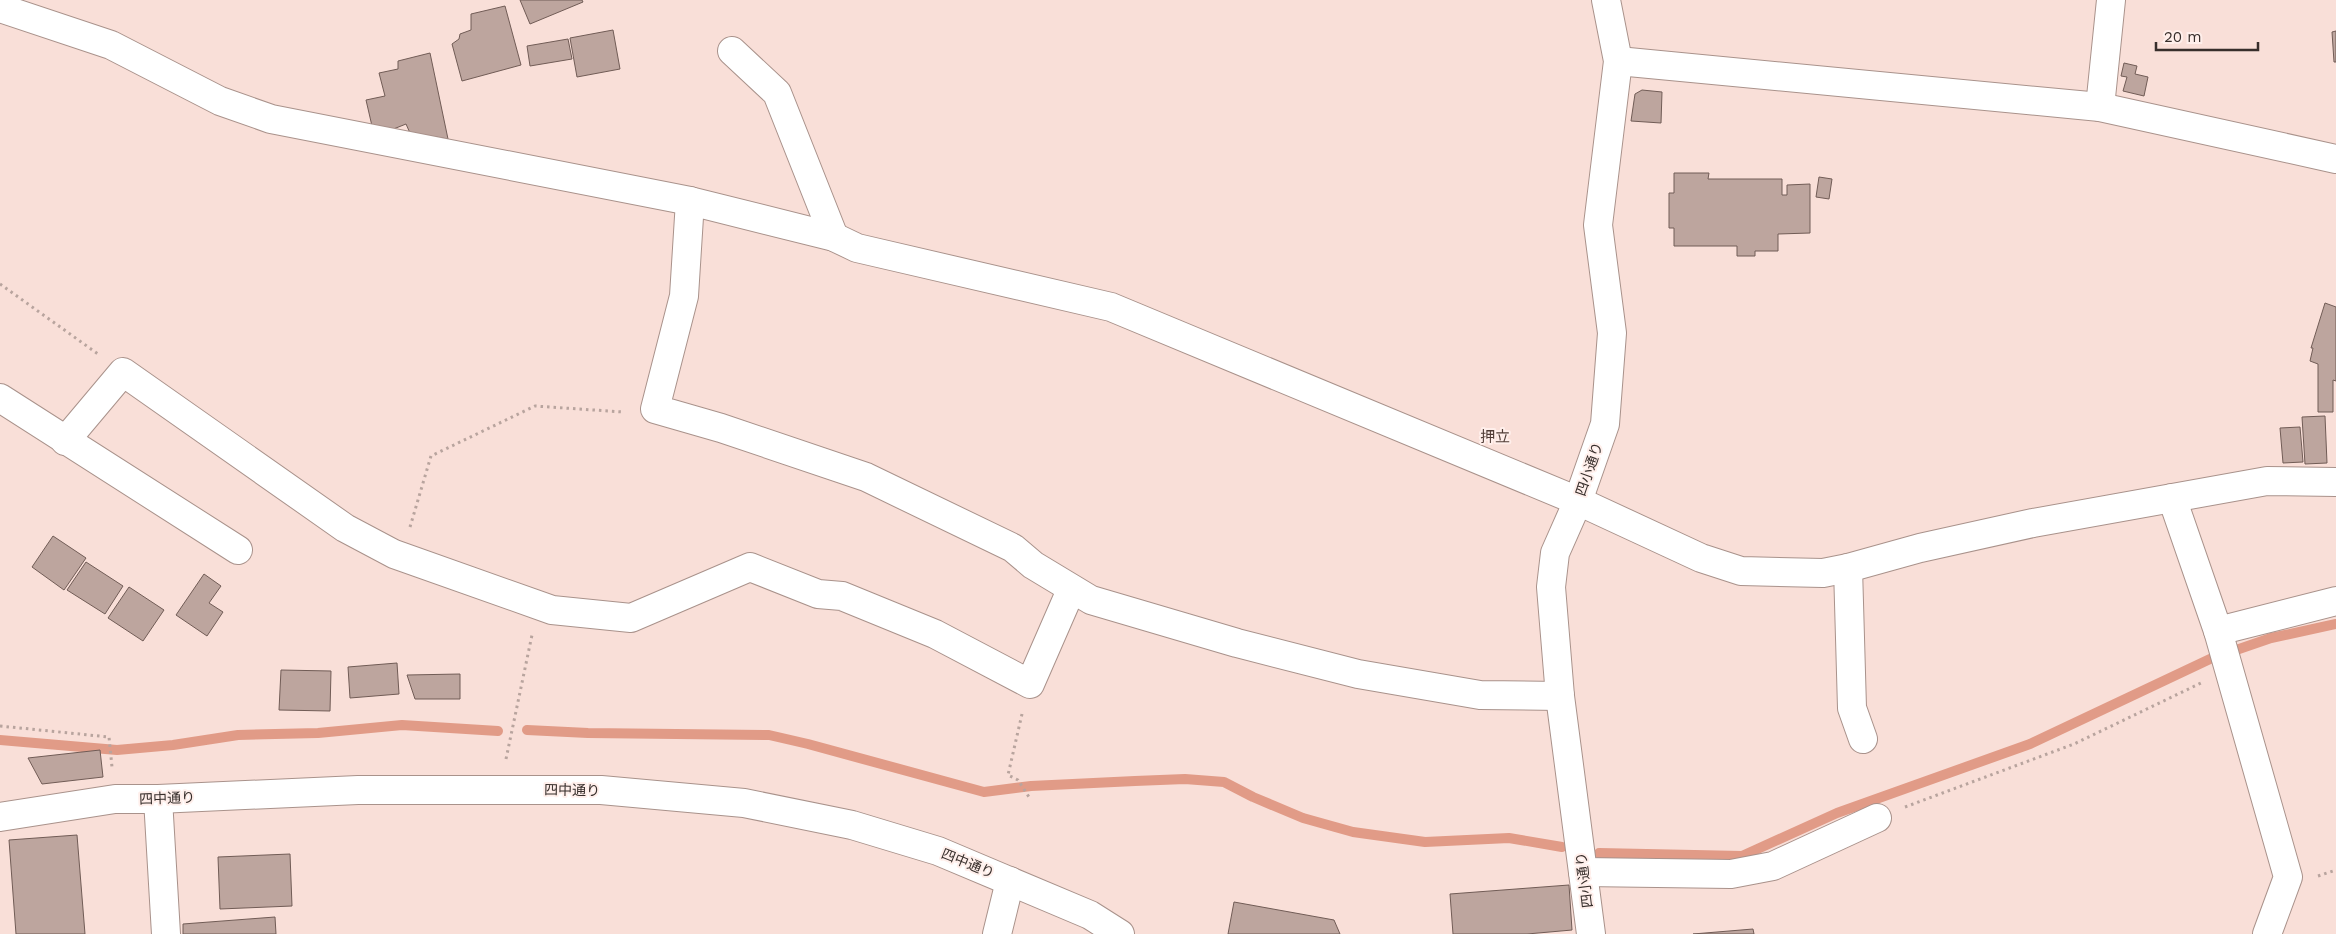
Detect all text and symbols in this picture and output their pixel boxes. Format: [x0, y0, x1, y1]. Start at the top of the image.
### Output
scale bar [2156, 20, 2258, 52]
text: 20 m [2164, 28, 2202, 46]
district label: 押立 [1480, 428, 1510, 446]
street label: 四小通り [1572, 440, 1606, 498]
street label: 四中通り [544, 782, 600, 798]
street label: 四中通り [139, 789, 195, 807]
street label: 四中通り [939, 845, 997, 881]
street label: 四小通り [1573, 851, 1595, 909]

